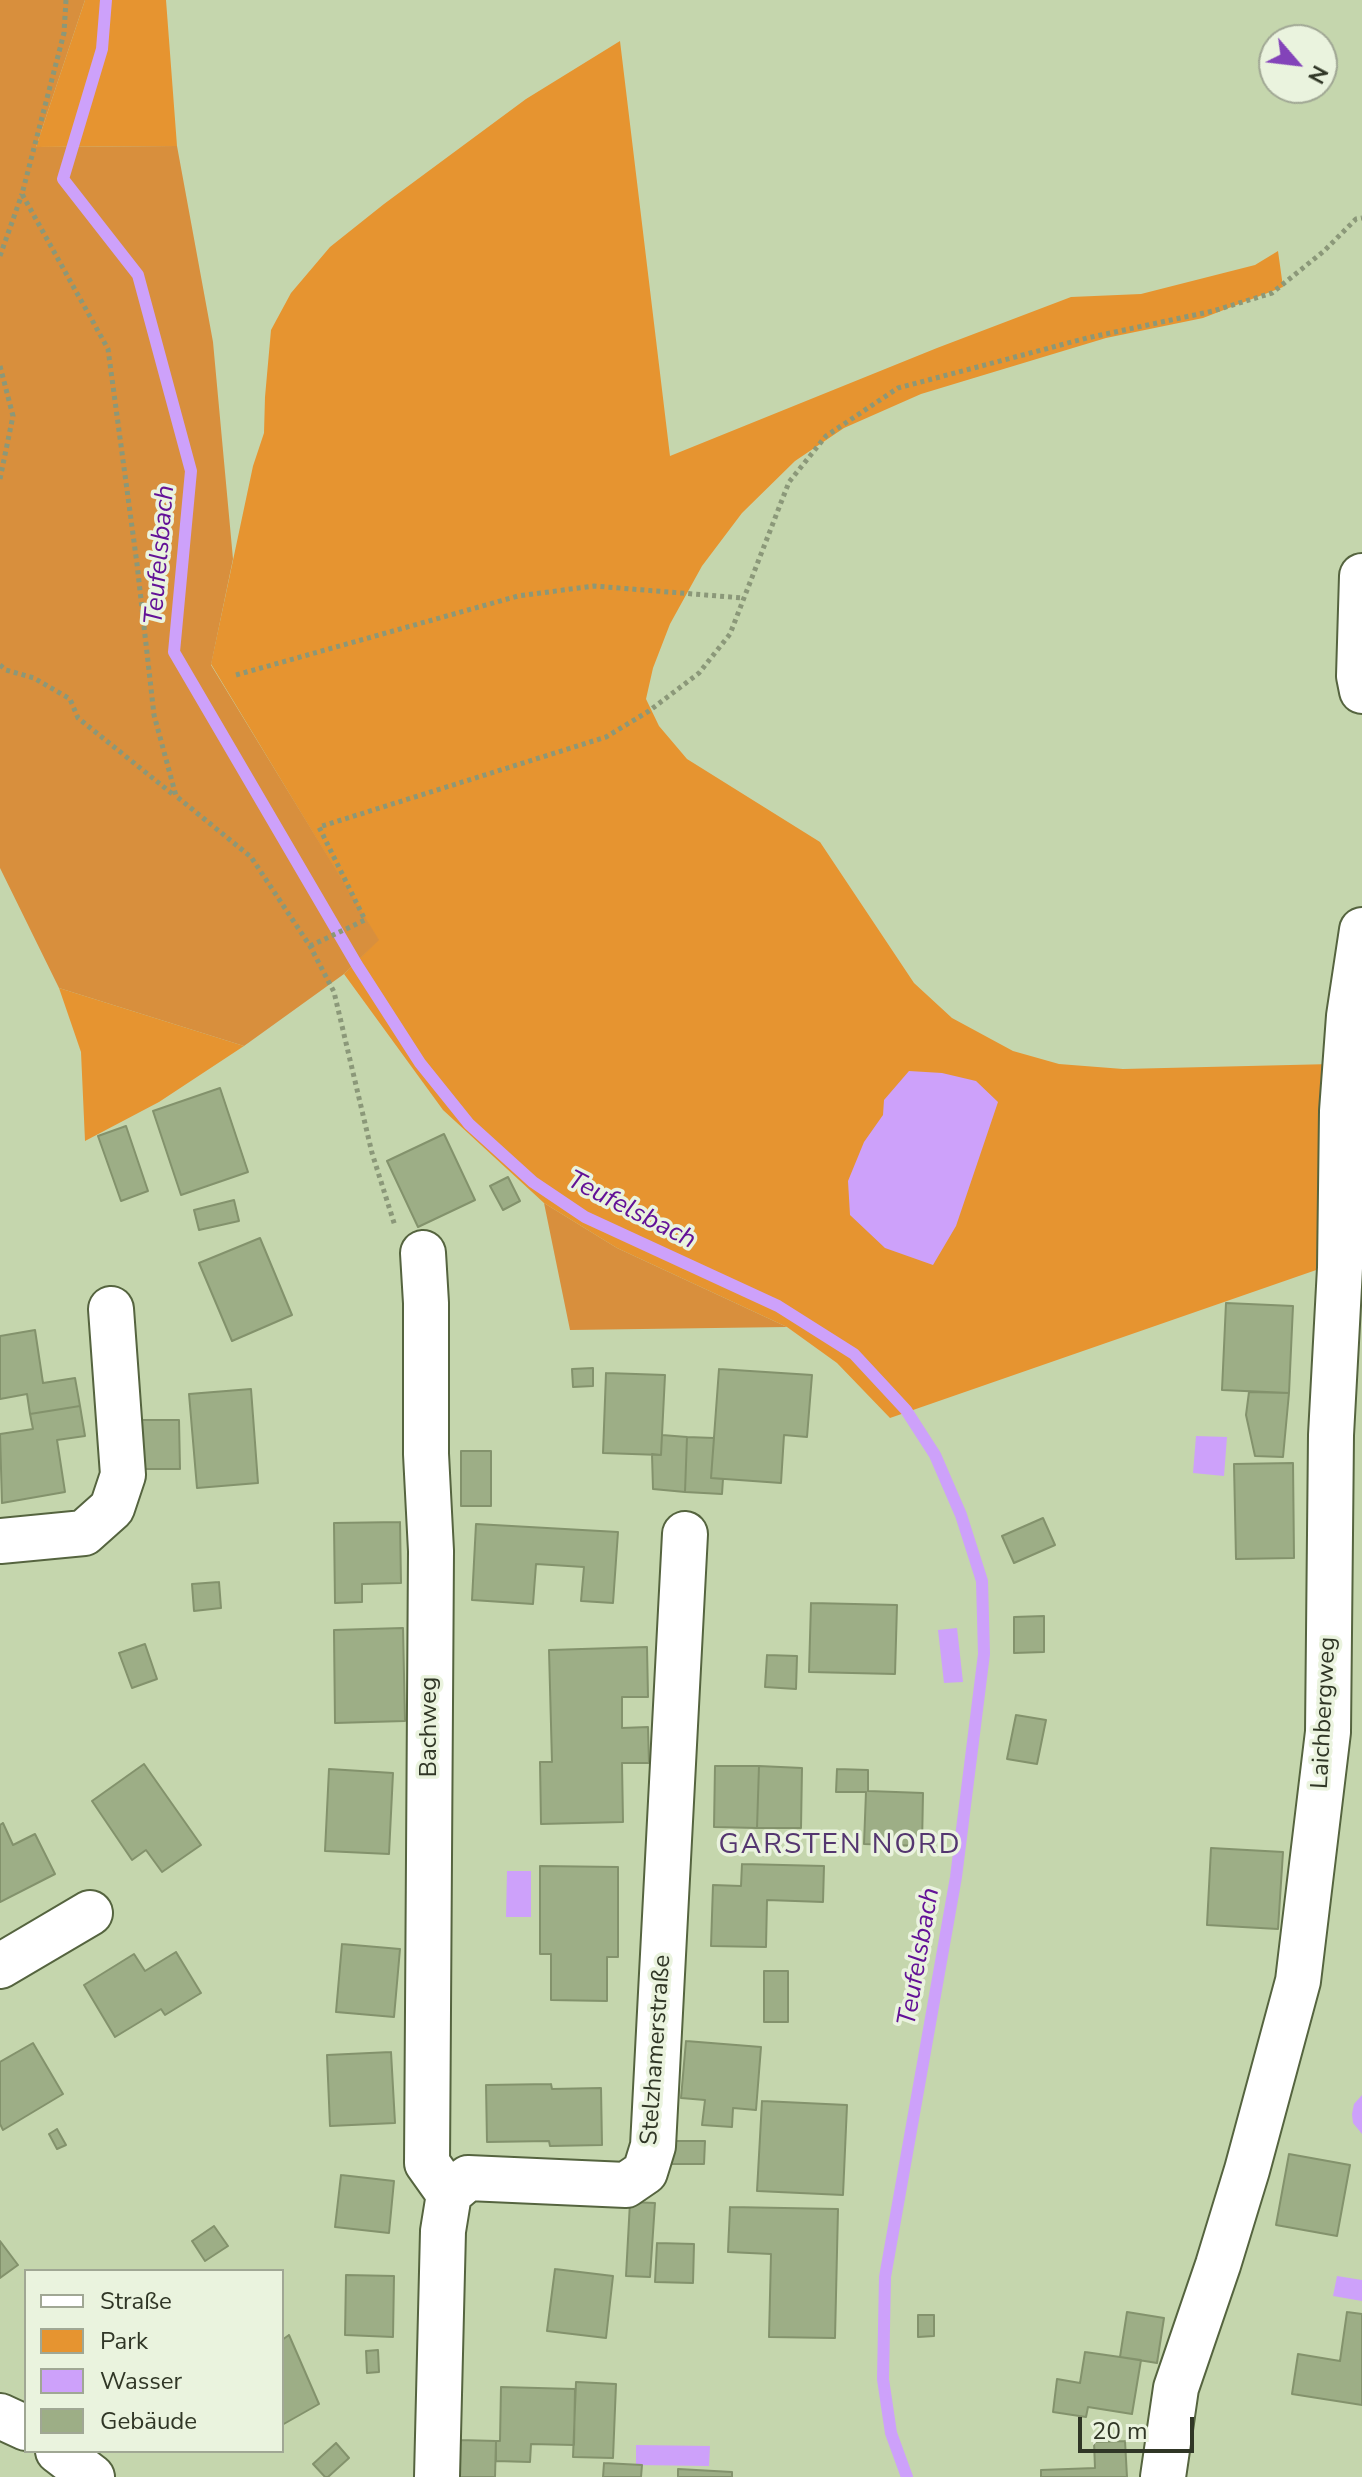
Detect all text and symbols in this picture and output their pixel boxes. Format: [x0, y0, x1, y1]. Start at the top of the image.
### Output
north arrow [1258, 24, 1338, 104]
text: N [1300, 60, 1335, 89]
water label: Teufelsbach [139, 484, 183, 626]
water label: Teufelsbach [562, 1165, 700, 1257]
street label: Laichbergweg [1307, 1636, 1343, 1790]
street label: Bachweg [416, 1677, 444, 1777]
district label: GARSTEN NORD [718, 1829, 962, 1863]
water label: Teufelsbach [892, 1885, 948, 2029]
street label: Stelzhamerstraße [636, 1954, 678, 2146]
legend [24, 2269, 284, 2453]
text: Straße [100, 2285, 172, 2317]
text: Park [100, 2325, 148, 2357]
text: Wasser [100, 2365, 182, 2397]
scale bar [1082, 2401, 1198, 2451]
text: Gebäude [100, 2405, 197, 2437]
text: 20 m [1092, 2415, 1148, 2447]

